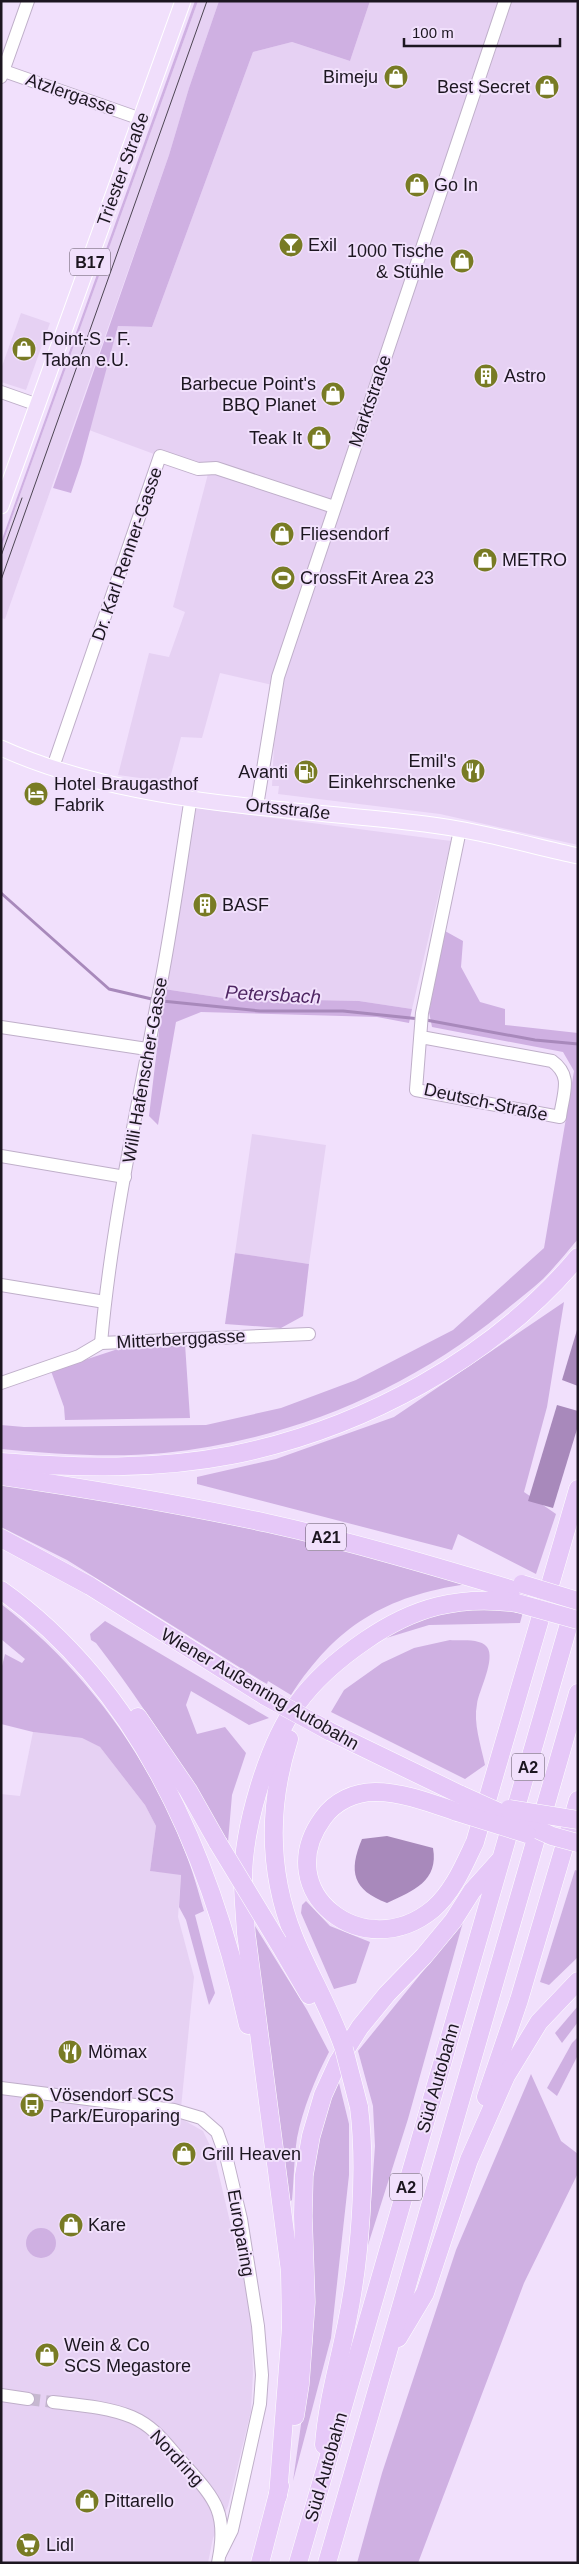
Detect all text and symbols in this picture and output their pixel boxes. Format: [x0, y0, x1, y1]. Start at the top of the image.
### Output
scale bar [404, 15, 560, 47]
text: 100 m [412, 24, 454, 41]
shop icon: Bimeju [383, 64, 409, 90]
place label: Bimeju [323, 67, 378, 87]
street label: Atzlergasse [23, 69, 119, 119]
shop icon: Best Secret [534, 74, 560, 100]
place label: Best Secret [437, 77, 530, 97]
street label: Triester Straße [93, 109, 153, 229]
shop icon: Go In [404, 172, 430, 198]
place label: Go In [434, 175, 478, 195]
bar icon: Exil [278, 232, 304, 258]
place label: Exil [308, 235, 337, 255]
place label: 1000 Tische & Stühle [347, 241, 444, 282]
road number: B17 [70, 248, 110, 276]
shop icon: 1000 Tische & Stühle [449, 248, 475, 274]
place label: Point-S - F. Taban e.U. [42, 329, 131, 370]
shop icon: Point-S - F. Taban e.U. [11, 336, 37, 362]
street label: Marktstraße [345, 352, 395, 450]
building icon: Astro [473, 363, 499, 389]
place label: Astro [504, 366, 546, 386]
place label: Barbecue Point's BBQ Planet [180, 374, 316, 415]
shop icon: Barbecue Point's BBQ Planet [320, 381, 346, 407]
shop icon: Teak It [306, 425, 332, 451]
place label: Teak It [249, 428, 302, 448]
street label: Dr. Karl Renner-Gasse [88, 465, 166, 643]
shop icon: Fliesendorf [269, 521, 295, 547]
place label: Fliesendorf [300, 524, 390, 544]
shop icon: METRO [472, 547, 498, 573]
place label: METRO [502, 550, 567, 570]
sports icon: CrossFit Area 23 [270, 565, 296, 591]
place label: CrossFit Area 23 [300, 568, 434, 588]
place label: Emil's Einkehrschenke [328, 751, 456, 792]
restaurant icon: Emil's Einkehrschenke [460, 758, 486, 784]
fuel station icon: Avanti [293, 759, 319, 785]
place label: Avanti [238, 762, 288, 782]
place label: Hotel Braugasthof Fabrik [54, 774, 199, 815]
hotel icon: Hotel Braugasthof Fabrik [23, 781, 49, 807]
street label: Ortsstraße [245, 795, 331, 823]
building icon: BASF [192, 892, 218, 918]
place label: BASF [222, 895, 269, 915]
street label: Willi Hafenscher-Gasse [119, 976, 171, 1164]
water label: Petersbach [224, 981, 322, 1008]
street label: Deutsch-Straße [422, 1079, 550, 1125]
street label: Mitterberggasse [116, 1326, 246, 1352]
road number: A21 [306, 1524, 346, 1550]
street label: Wiener Außenring Autobahn [158, 1624, 362, 1754]
road number: A2 [512, 1754, 544, 1780]
street label: Süd Autobahn [413, 2021, 463, 2135]
restaurant icon: Mömax [57, 2039, 83, 2065]
place label: Mömax [88, 2042, 147, 2062]
place label: Vösendorf SCS Park/Europaring [50, 2085, 180, 2126]
bus stop icon: Vösendorf SCS Park/Europaring [19, 2092, 45, 2118]
shop icon: Grill Heaven [171, 2141, 197, 2167]
place label: Grill Heaven [202, 2144, 301, 2164]
road number: A2 [390, 2174, 422, 2200]
street label: Europaring [224, 2188, 258, 2278]
shop icon: Kare [58, 2212, 84, 2238]
place label: Kare [88, 2215, 126, 2235]
place label: Wein & Co SCS Megastore [64, 2335, 191, 2376]
shop icon: Wein & Co SCS Megastore [34, 2342, 60, 2368]
street label: Süd Autobahn [301, 2410, 351, 2524]
street label: Nordring [146, 2426, 208, 2490]
shop icon: Pittarello [74, 2488, 100, 2514]
place label: Pittarello [104, 2491, 174, 2511]
supermarket icon: Lidl [15, 2532, 41, 2558]
place label: Lidl [46, 2535, 74, 2555]

